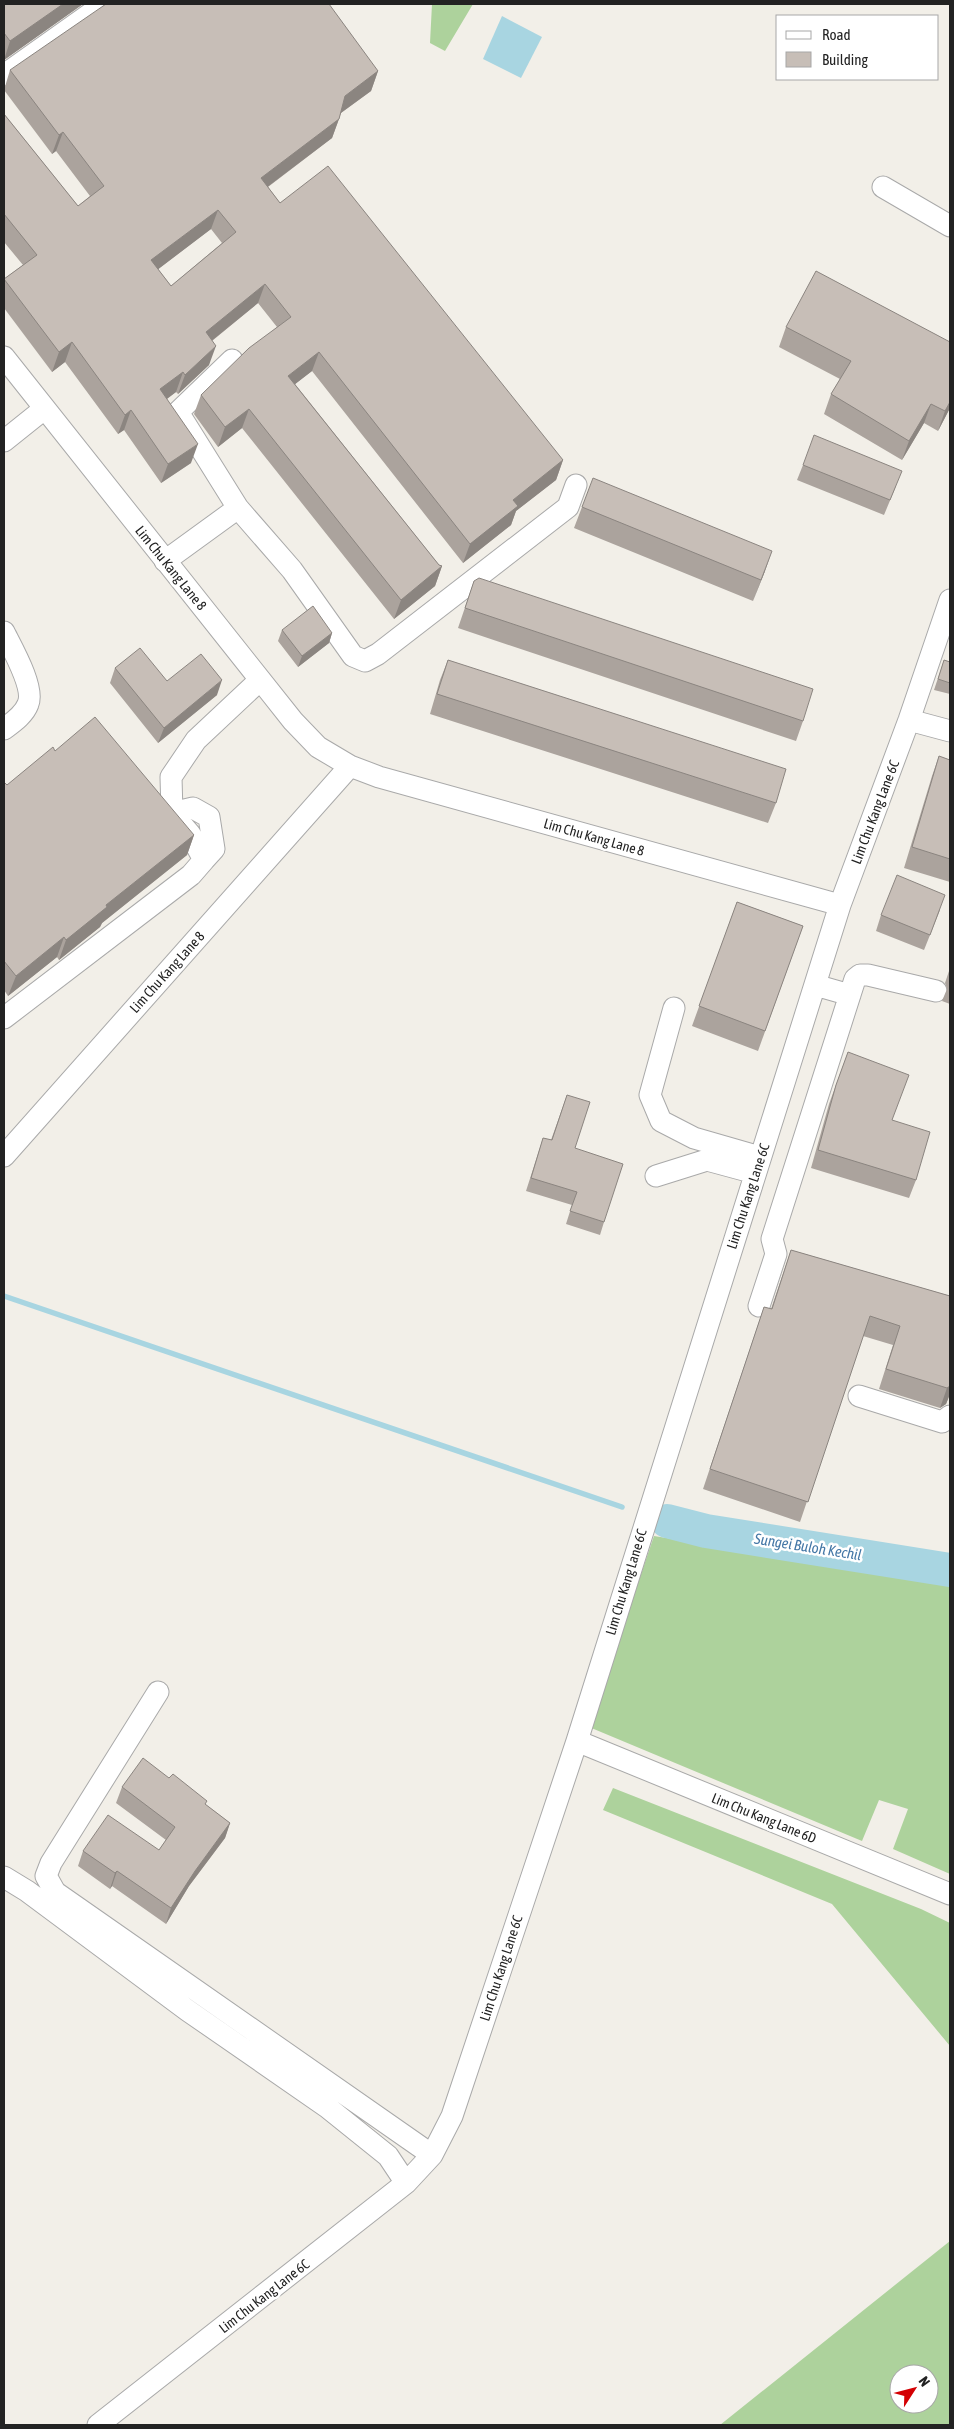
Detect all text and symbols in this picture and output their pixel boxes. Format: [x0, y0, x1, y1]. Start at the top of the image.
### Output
legend [776, 15, 939, 80]
text: Road [822, 26, 851, 43]
text: Building [822, 51, 868, 68]
street label: Lim Chu Kang Lane 8 [132, 523, 210, 614]
street label: Lim Chu Kang Lane 6C [848, 757, 902, 866]
street label: Lim Chu Kang Lane 8 [542, 815, 646, 859]
street label: Lim Chu Kang Lane 8 [126, 928, 208, 1016]
street label: Lim Chu Kang Lane 6C [723, 1141, 773, 1251]
street label: Lim Chu Kang Lane 6C [602, 1526, 650, 1637]
water label: Sungei Buloh Kechil [752, 1529, 863, 1563]
street label: Lim Chu Kang Lane 6D [709, 1790, 819, 1846]
street label: Lim Chu Kang Lane 6C [476, 1913, 526, 2023]
street label: Lim Chu Kang Lane 6C [216, 2255, 313, 2336]
north arrow [889, 2364, 939, 2414]
text: N [916, 2373, 933, 2389]

